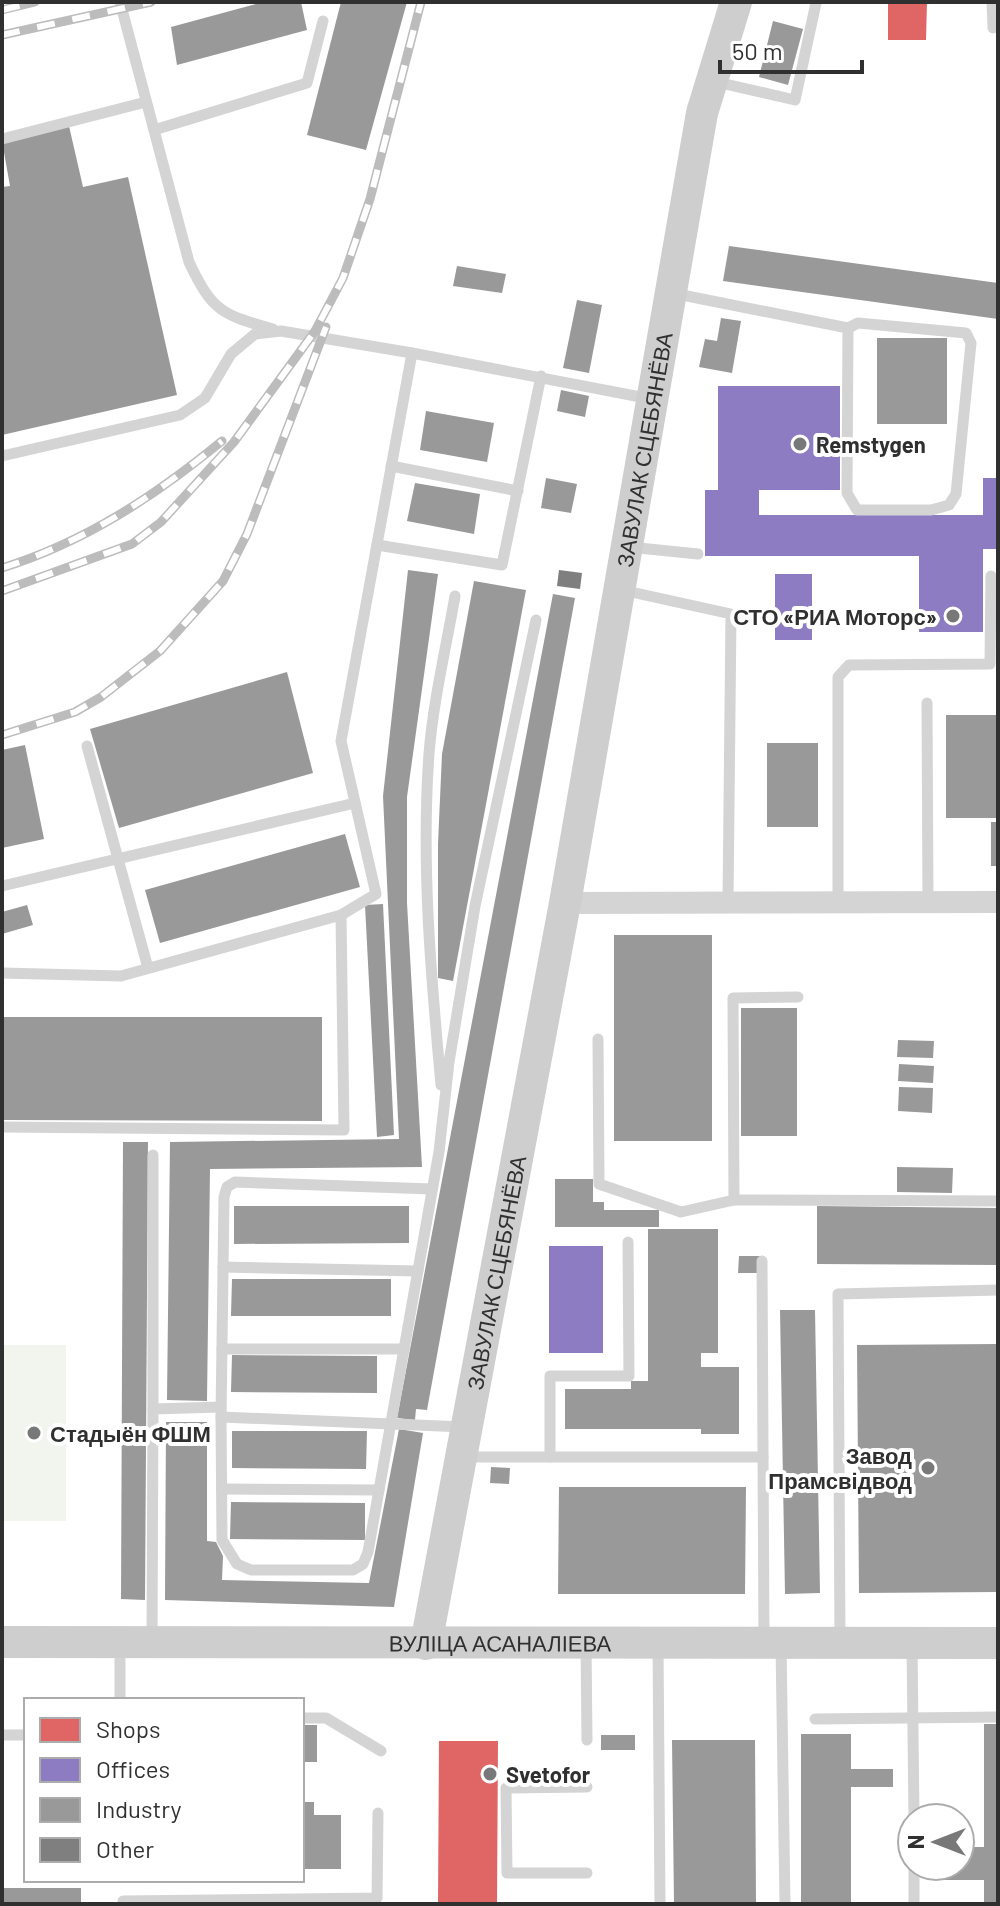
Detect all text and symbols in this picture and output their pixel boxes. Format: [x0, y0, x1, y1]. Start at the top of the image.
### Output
scale bar [720, 24, 862, 74]
text: 50 m [732, 36, 783, 65]
street label: ЗАВУЛАК СЦЕБЯНЁВА [610, 330, 677, 569]
place label: Remstygen [816, 431, 926, 457]
marker: Remstygen [791, 435, 809, 453]
place label: СТО «РИА Моторс» [733, 603, 937, 630]
marker: СТО «РИА Моторс» [944, 607, 962, 625]
street label: ЗАВУЛАК СЦЕБЯНЁВА [461, 1153, 530, 1392]
place label: Стадыён ФШМ [50, 1420, 211, 1447]
marker: Стадыён ФШМ [25, 1424, 43, 1442]
place label: Завод Прамсвідвод [768, 1442, 912, 1494]
marker: Завод Прамсвідвод [919, 1459, 937, 1477]
street label: ВУЛІЦА АСАНАЛІЕВА [389, 1629, 612, 1656]
legend [24, 1698, 304, 1882]
text: Shops [96, 1714, 161, 1743]
text: Offices [96, 1754, 170, 1783]
place label: Svetofor [506, 1761, 591, 1787]
marker: Svetofor [481, 1765, 499, 1783]
text: Industry [96, 1794, 182, 1823]
north arrow [896, 1802, 976, 1882]
text: Other [96, 1834, 154, 1863]
text: N [902, 1835, 928, 1849]

